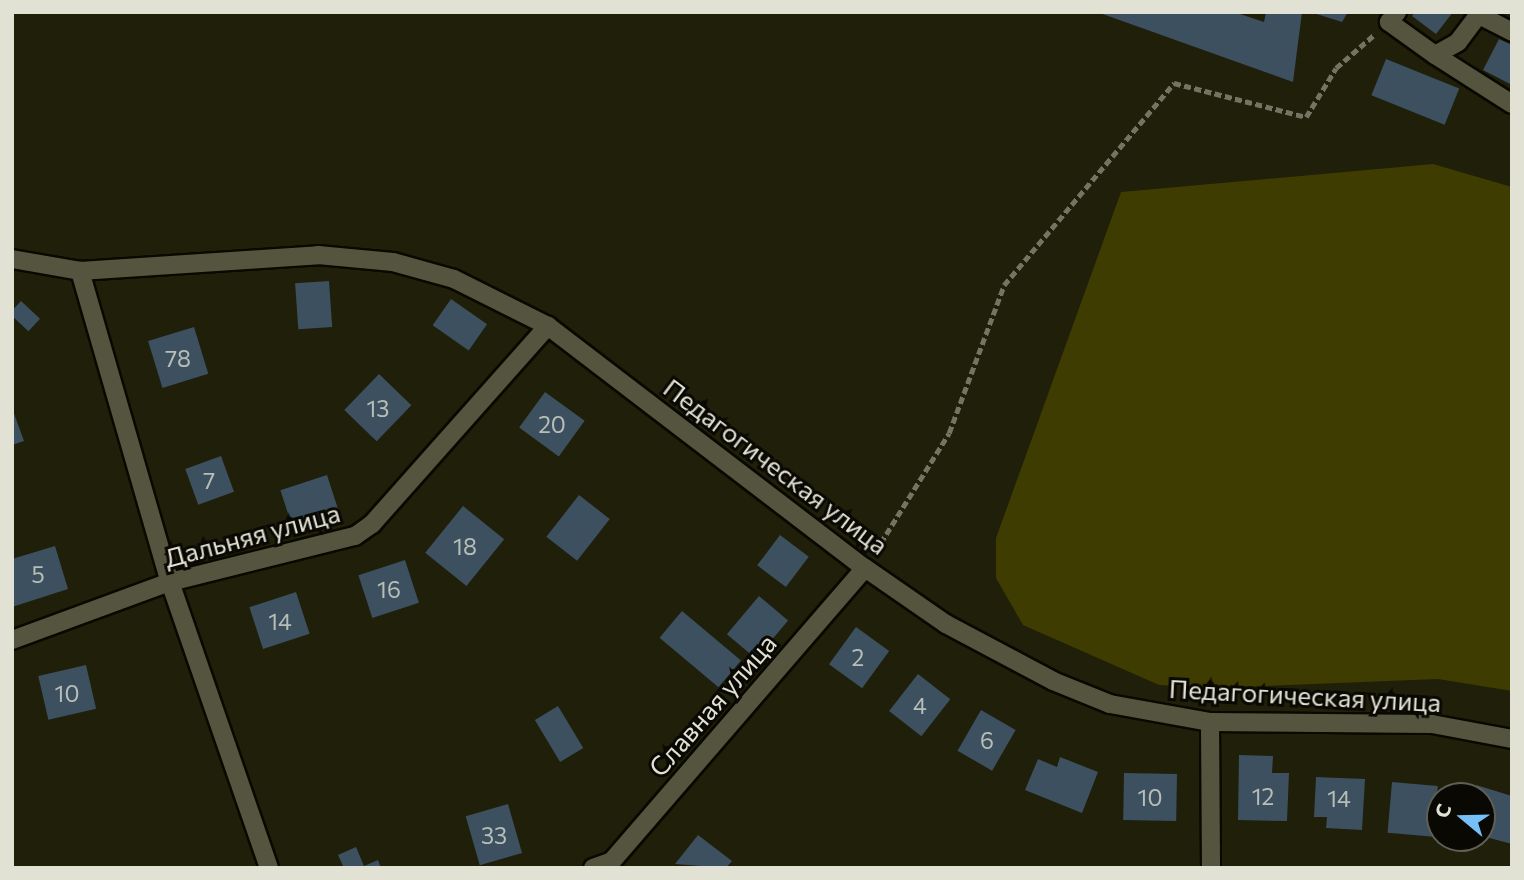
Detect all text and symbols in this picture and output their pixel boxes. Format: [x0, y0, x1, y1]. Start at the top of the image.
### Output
house number: 78 [165, 344, 191, 372]
street label: Педагогическая улица [658, 372, 894, 560]
house number: 13 [367, 394, 389, 422]
house number: 20 [538, 410, 566, 438]
house number: 7 [203, 466, 215, 494]
street label: Дальняя улица [161, 497, 343, 573]
house number: 18 [453, 532, 477, 560]
house number: 5 [31, 560, 45, 588]
house number: 16 [377, 575, 401, 603]
house number: 14 [268, 607, 292, 635]
street label: Славная улица [642, 628, 782, 782]
house number: 2 [852, 643, 864, 671]
street label: Педагогическая улица [1168, 672, 1442, 718]
house number: 10 [55, 679, 79, 707]
house number: 4 [913, 691, 927, 719]
house number: 6 [980, 726, 994, 754]
house number: 12 [1252, 782, 1274, 810]
north arrow [1426, 782, 1496, 852]
house number: 10 [1138, 783, 1162, 811]
house number: 14 [1327, 784, 1351, 812]
text: С [1430, 801, 1456, 821]
house number: 33 [481, 821, 507, 849]

